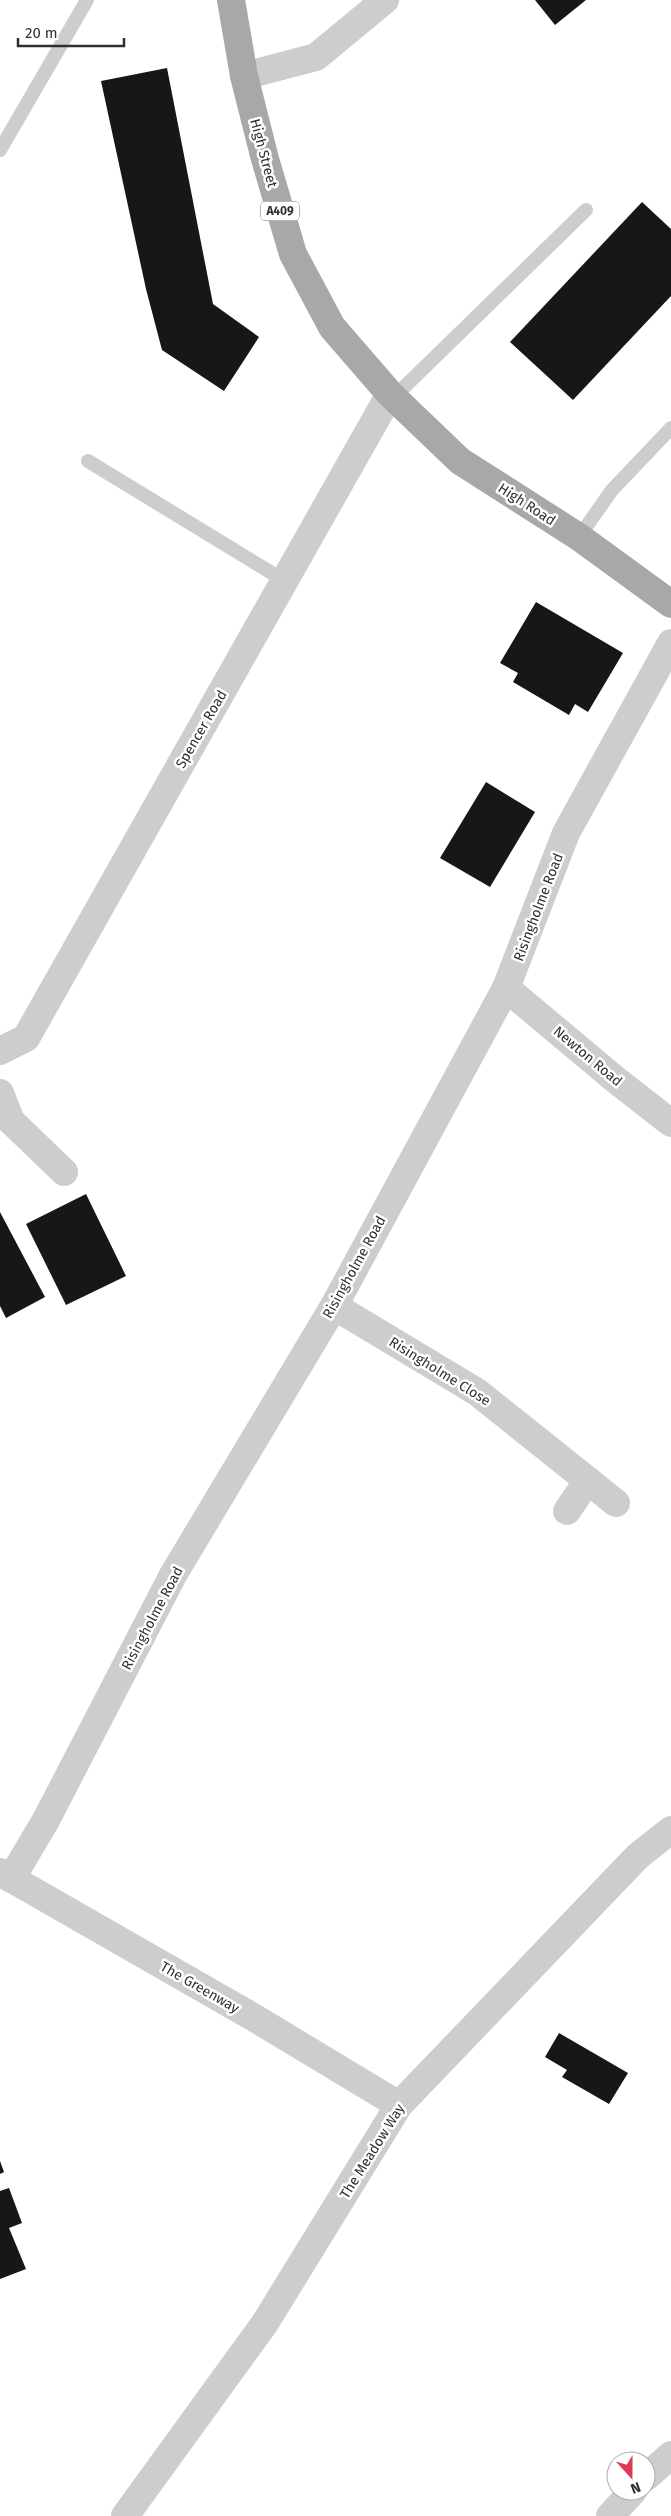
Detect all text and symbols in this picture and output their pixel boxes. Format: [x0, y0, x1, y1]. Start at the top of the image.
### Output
scale bar [18, 15, 124, 47]
text: 20 m [25, 24, 58, 42]
street label: High Street [246, 117, 281, 190]
road number: A409 [261, 202, 299, 220]
street label: High Road [495, 480, 559, 529]
street label: Spencer Road [172, 687, 231, 771]
street label: Risingholme Road [510, 851, 567, 964]
street label: Newton Road [550, 1023, 625, 1090]
street label: Risingholme Road [319, 1213, 390, 1321]
street label: Risingholme Close [386, 1333, 494, 1409]
street label: Risingholme Road [118, 1564, 187, 1673]
street label: The Greenway [157, 1958, 242, 2017]
street label: The Meadow Way [336, 2101, 408, 2202]
north arrow [606, 2451, 656, 2501]
text: N [628, 2478, 643, 2497]

